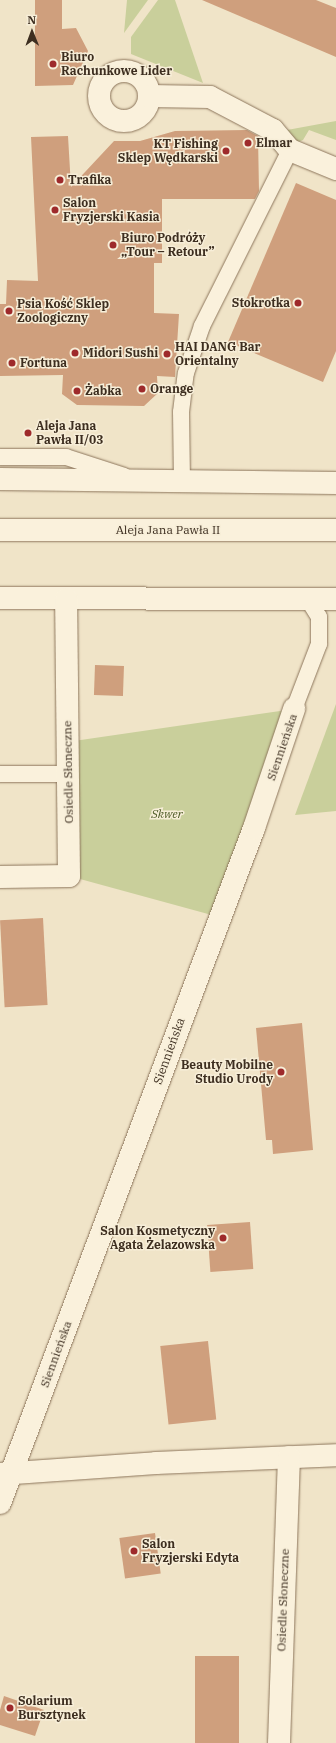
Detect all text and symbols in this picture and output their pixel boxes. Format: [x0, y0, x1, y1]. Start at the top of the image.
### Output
north arrow [12, 12, 52, 52]
text: N [27, 13, 36, 27]
place label: Biuro Rachunkowe Lider [61, 50, 172, 78]
marker: Biuro Rachunkowe Lider [48, 59, 58, 69]
place label: Elmar [256, 136, 292, 150]
place label: KT Fishing Sklep Wędkarski [118, 137, 218, 165]
marker: Elmar [243, 138, 253, 148]
marker: KT Fishing Sklep Wędkarski [221, 146, 231, 156]
place label: Trafika [68, 173, 111, 187]
marker: Trafika [55, 175, 65, 185]
place label: Salon Fryzjerski Kasia [63, 196, 160, 224]
marker: Salon Fryzjerski Kasia [50, 205, 60, 215]
place label: Biuro Podróży „Tour – Retour” [121, 231, 215, 259]
marker: Biuro Podróży „Tour – Retour” [108, 240, 118, 250]
place label: Stokrotka [232, 296, 290, 310]
place label: Psia Kość Sklep Zoologiczny [17, 297, 109, 325]
marker: Stokrotka [293, 298, 303, 308]
marker: Psia Kość Sklep Zoologiczny [4, 306, 14, 316]
place label: HAI DANG Bar Orientalny [175, 340, 260, 368]
place label: Midori Sushi [83, 346, 158, 360]
marker: Midori Sushi [70, 348, 80, 358]
marker: HAI DANG Bar Orientalny [162, 349, 172, 359]
place label: Fortuna [20, 356, 67, 370]
marker: Fortuna [7, 358, 17, 368]
place label: Orange [150, 382, 193, 396]
place label: Żabka [85, 384, 122, 398]
marker: Orange [137, 384, 147, 394]
marker: Żabka [72, 386, 82, 396]
place label: Aleja Jana Pawła II/03 [36, 419, 103, 447]
marker: Aleja Jana Pawła II/03 [23, 428, 33, 438]
street label: Aleja Jana Pawła II [116, 523, 220, 537]
street label: Siennieńska [264, 712, 300, 782]
street label: Osiedle Słoneczne [60, 720, 76, 824]
park label: Skwer [151, 807, 183, 821]
street label: Siennieńska [150, 1016, 188, 1086]
place label: Beauty Mobilne Studio Urody [181, 1058, 273, 1086]
marker: Beauty Mobilne Studio Urody [276, 1067, 286, 1077]
place label: Salon Kosmetyczny Agata Żelazowska [100, 1224, 215, 1252]
marker: Salon Kosmetyczny Agata Żelazowska [218, 1233, 228, 1243]
street label: Siennieńska [37, 1319, 75, 1389]
place label: Salon Fryzjerski Edyta [142, 1537, 239, 1565]
marker: Salon Fryzjerski Edyta [129, 1546, 139, 1556]
street label: Osiedle Słoneczne [274, 1548, 292, 1652]
place label: Solarium Bursztynek [18, 1694, 86, 1722]
marker: Solarium Bursztynek [5, 1703, 15, 1713]

